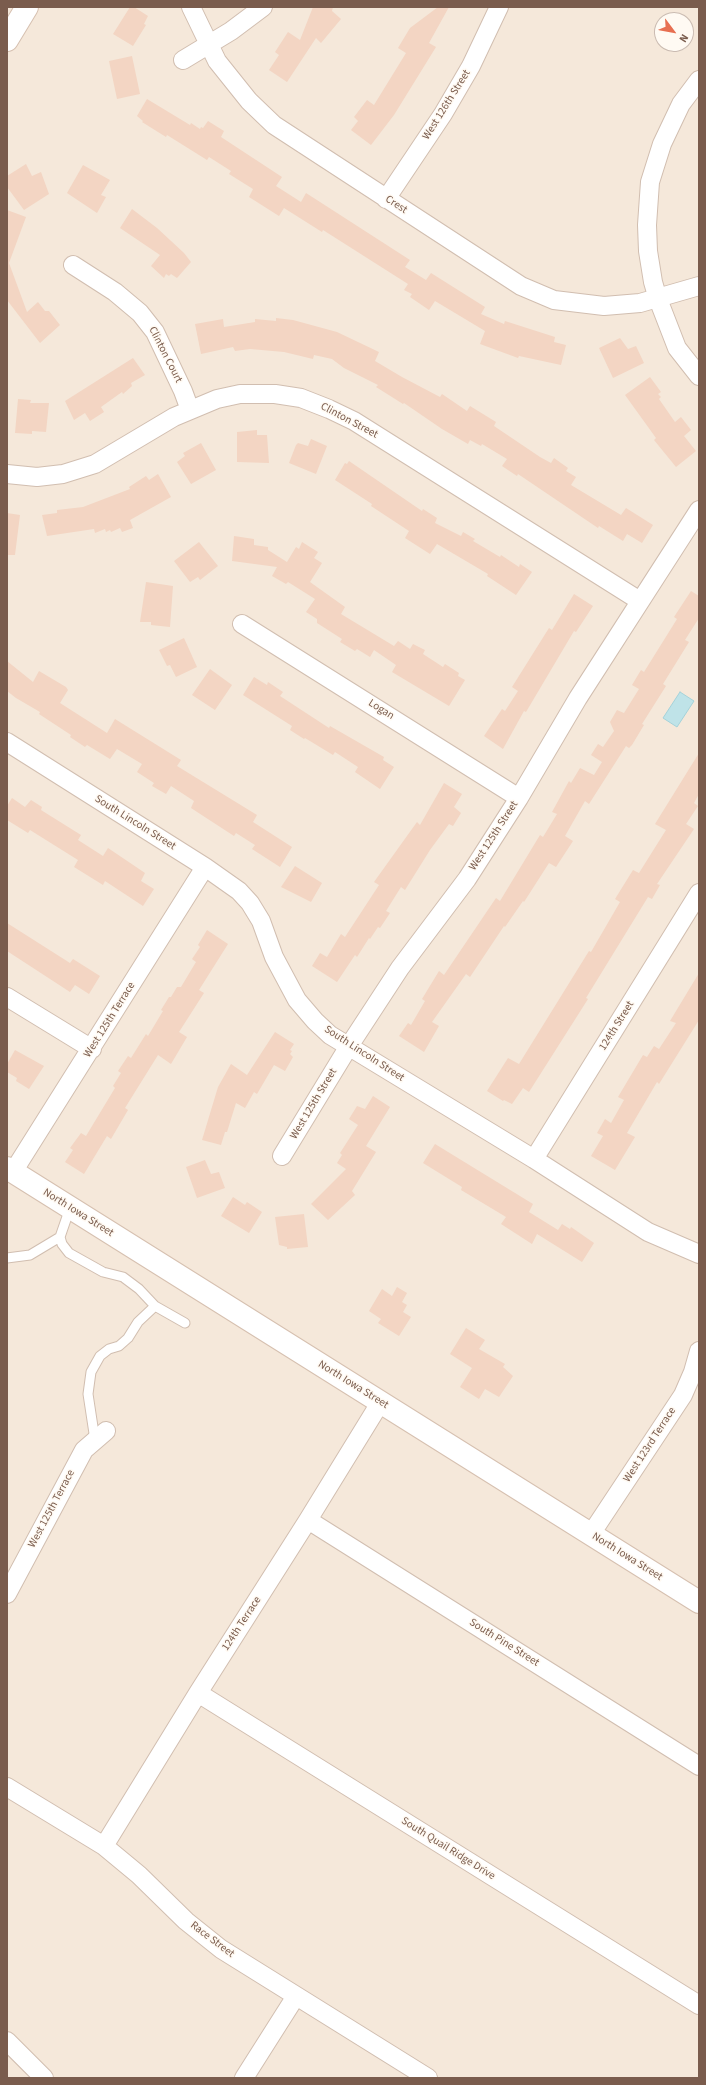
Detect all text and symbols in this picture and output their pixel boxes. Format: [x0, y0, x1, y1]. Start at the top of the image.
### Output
north arrow [654, 12, 694, 52]
text: N [675, 31, 692, 45]
street label: West 126th Street [420, 67, 474, 143]
street label: Crest [383, 193, 409, 217]
street label: Clinton Court [145, 325, 185, 385]
street label: Clinton Street [318, 400, 380, 442]
street label: Logan [366, 697, 396, 723]
street label: South Lincoln Street [92, 793, 178, 853]
street label: West 125th Street [467, 799, 521, 873]
street label: West 125th Terrace [81, 980, 139, 1060]
street label: 124th Street [597, 999, 637, 1053]
street label: South Lincoln Street [321, 1023, 407, 1085]
street label: West 125th Street [288, 1066, 340, 1142]
street label: North Iowa Street [40, 1186, 116, 1240]
street label: North Iowa Street [315, 1358, 391, 1412]
street label: West 123rd Terrace [621, 1405, 679, 1485]
street label: West 125th Terrace [26, 1468, 78, 1550]
street label: North Iowa Street [589, 1530, 665, 1584]
street label: 124th Terrace [220, 1594, 264, 1654]
street label: South Pine Street [467, 1616, 541, 1670]
street label: South Quail Ridge Drive [399, 1815, 497, 1883]
street label: Race Street [187, 1919, 237, 1961]

